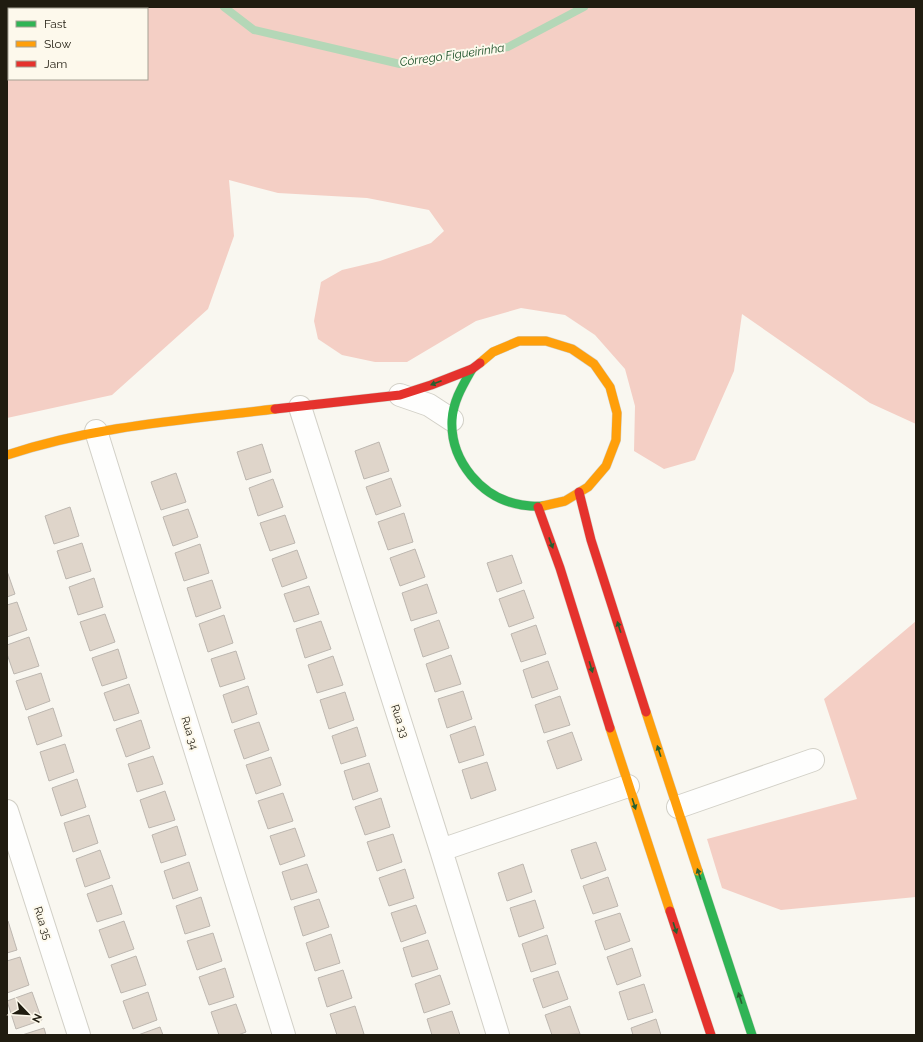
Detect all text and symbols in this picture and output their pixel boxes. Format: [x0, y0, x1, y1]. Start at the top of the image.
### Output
legend [8, 8, 148, 80]
text: Fast [44, 17, 67, 31]
text: Slow [44, 37, 71, 51]
water label: Córrego Figueirinha [399, 41, 505, 69]
text: Jam [44, 57, 67, 71]
one-way arrow [430, 380, 442, 386]
one-way arrow [549, 538, 555, 550]
one-way arrow [616, 621, 622, 633]
one-way arrow [588, 661, 594, 673]
street label: Rua 33 [388, 703, 411, 740]
street label: Rua 34 [178, 715, 201, 751]
one-way arrow [656, 744, 662, 756]
one-way arrow [631, 799, 637, 811]
one-way arrow [696, 868, 702, 880]
street label: Rua 35 [31, 905, 54, 941]
one-way arrow [672, 922, 678, 934]
one-way arrow [737, 992, 743, 1004]
north arrow [8, 994, 48, 1034]
text: N [29, 1011, 44, 1025]

